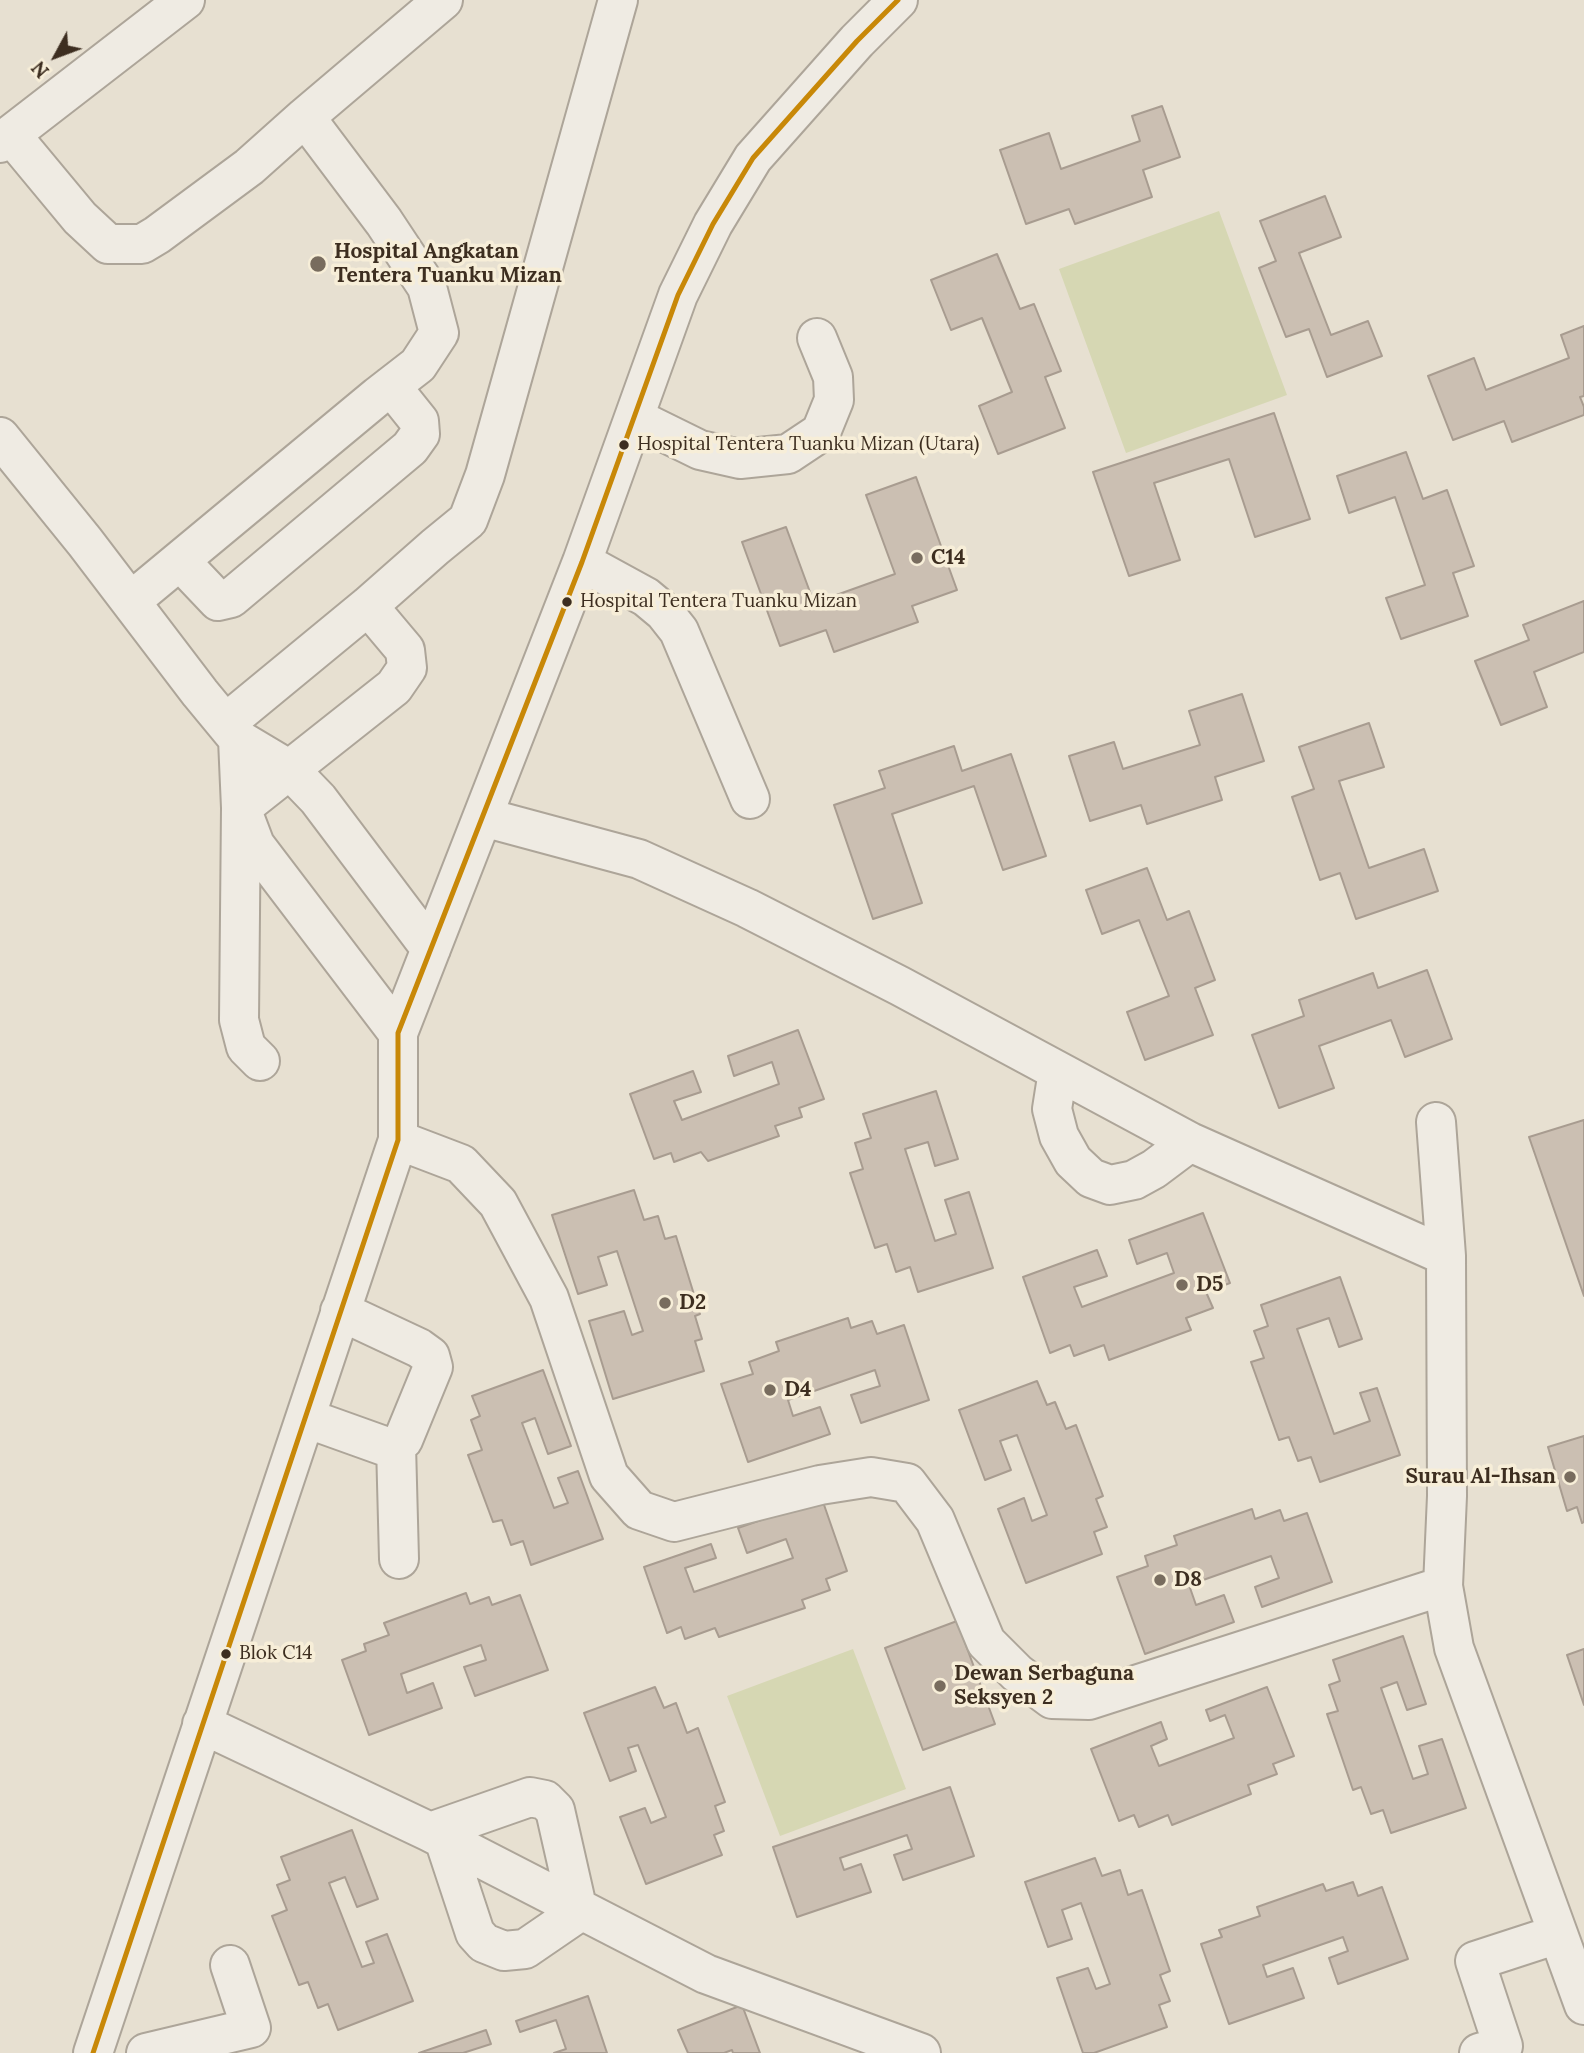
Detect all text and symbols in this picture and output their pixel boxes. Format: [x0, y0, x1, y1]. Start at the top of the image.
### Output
north arrow [21, 21, 91, 91]
text: N [26, 56, 54, 83]
place label: Hospital Angkatan Tentera Tuanku Mizan [334, 239, 562, 289]
marker: Hospital Angkatan Tentera Tuanku Mizan [308, 254, 328, 274]
place label: Hospital Tentera Tuanku Mizan (Utara) [637, 434, 979, 456]
marker: Hospital Tentera Tuanku Mizan (Utara) [617, 438, 631, 452]
place label: C14 [931, 545, 965, 571]
marker: C14 [909, 550, 925, 566]
place label: Hospital Tentera Tuanku Mizan [580, 591, 857, 613]
marker: Hospital Tentera Tuanku Mizan [560, 595, 574, 609]
place label: D5 [1196, 1272, 1223, 1298]
marker: D5 [1174, 1277, 1190, 1293]
place label: D2 [679, 1290, 706, 1316]
marker: D2 [657, 1295, 673, 1311]
place label: D4 [784, 1377, 811, 1403]
marker: D4 [762, 1382, 778, 1398]
place label: Surau Al-Ihsan [1406, 1464, 1556, 1490]
marker: Surau Al-Ihsan [1562, 1469, 1578, 1485]
place label: D8 [1174, 1567, 1202, 1593]
marker: D8 [1152, 1572, 1168, 1588]
place label: Blok C14 [239, 1643, 313, 1665]
marker: Blok C14 [219, 1647, 233, 1661]
place label: Dewan Serbaguna Seksyen 2 [954, 1661, 1134, 1711]
marker: Dewan Serbaguna Seksyen 2 [932, 1678, 948, 1694]

